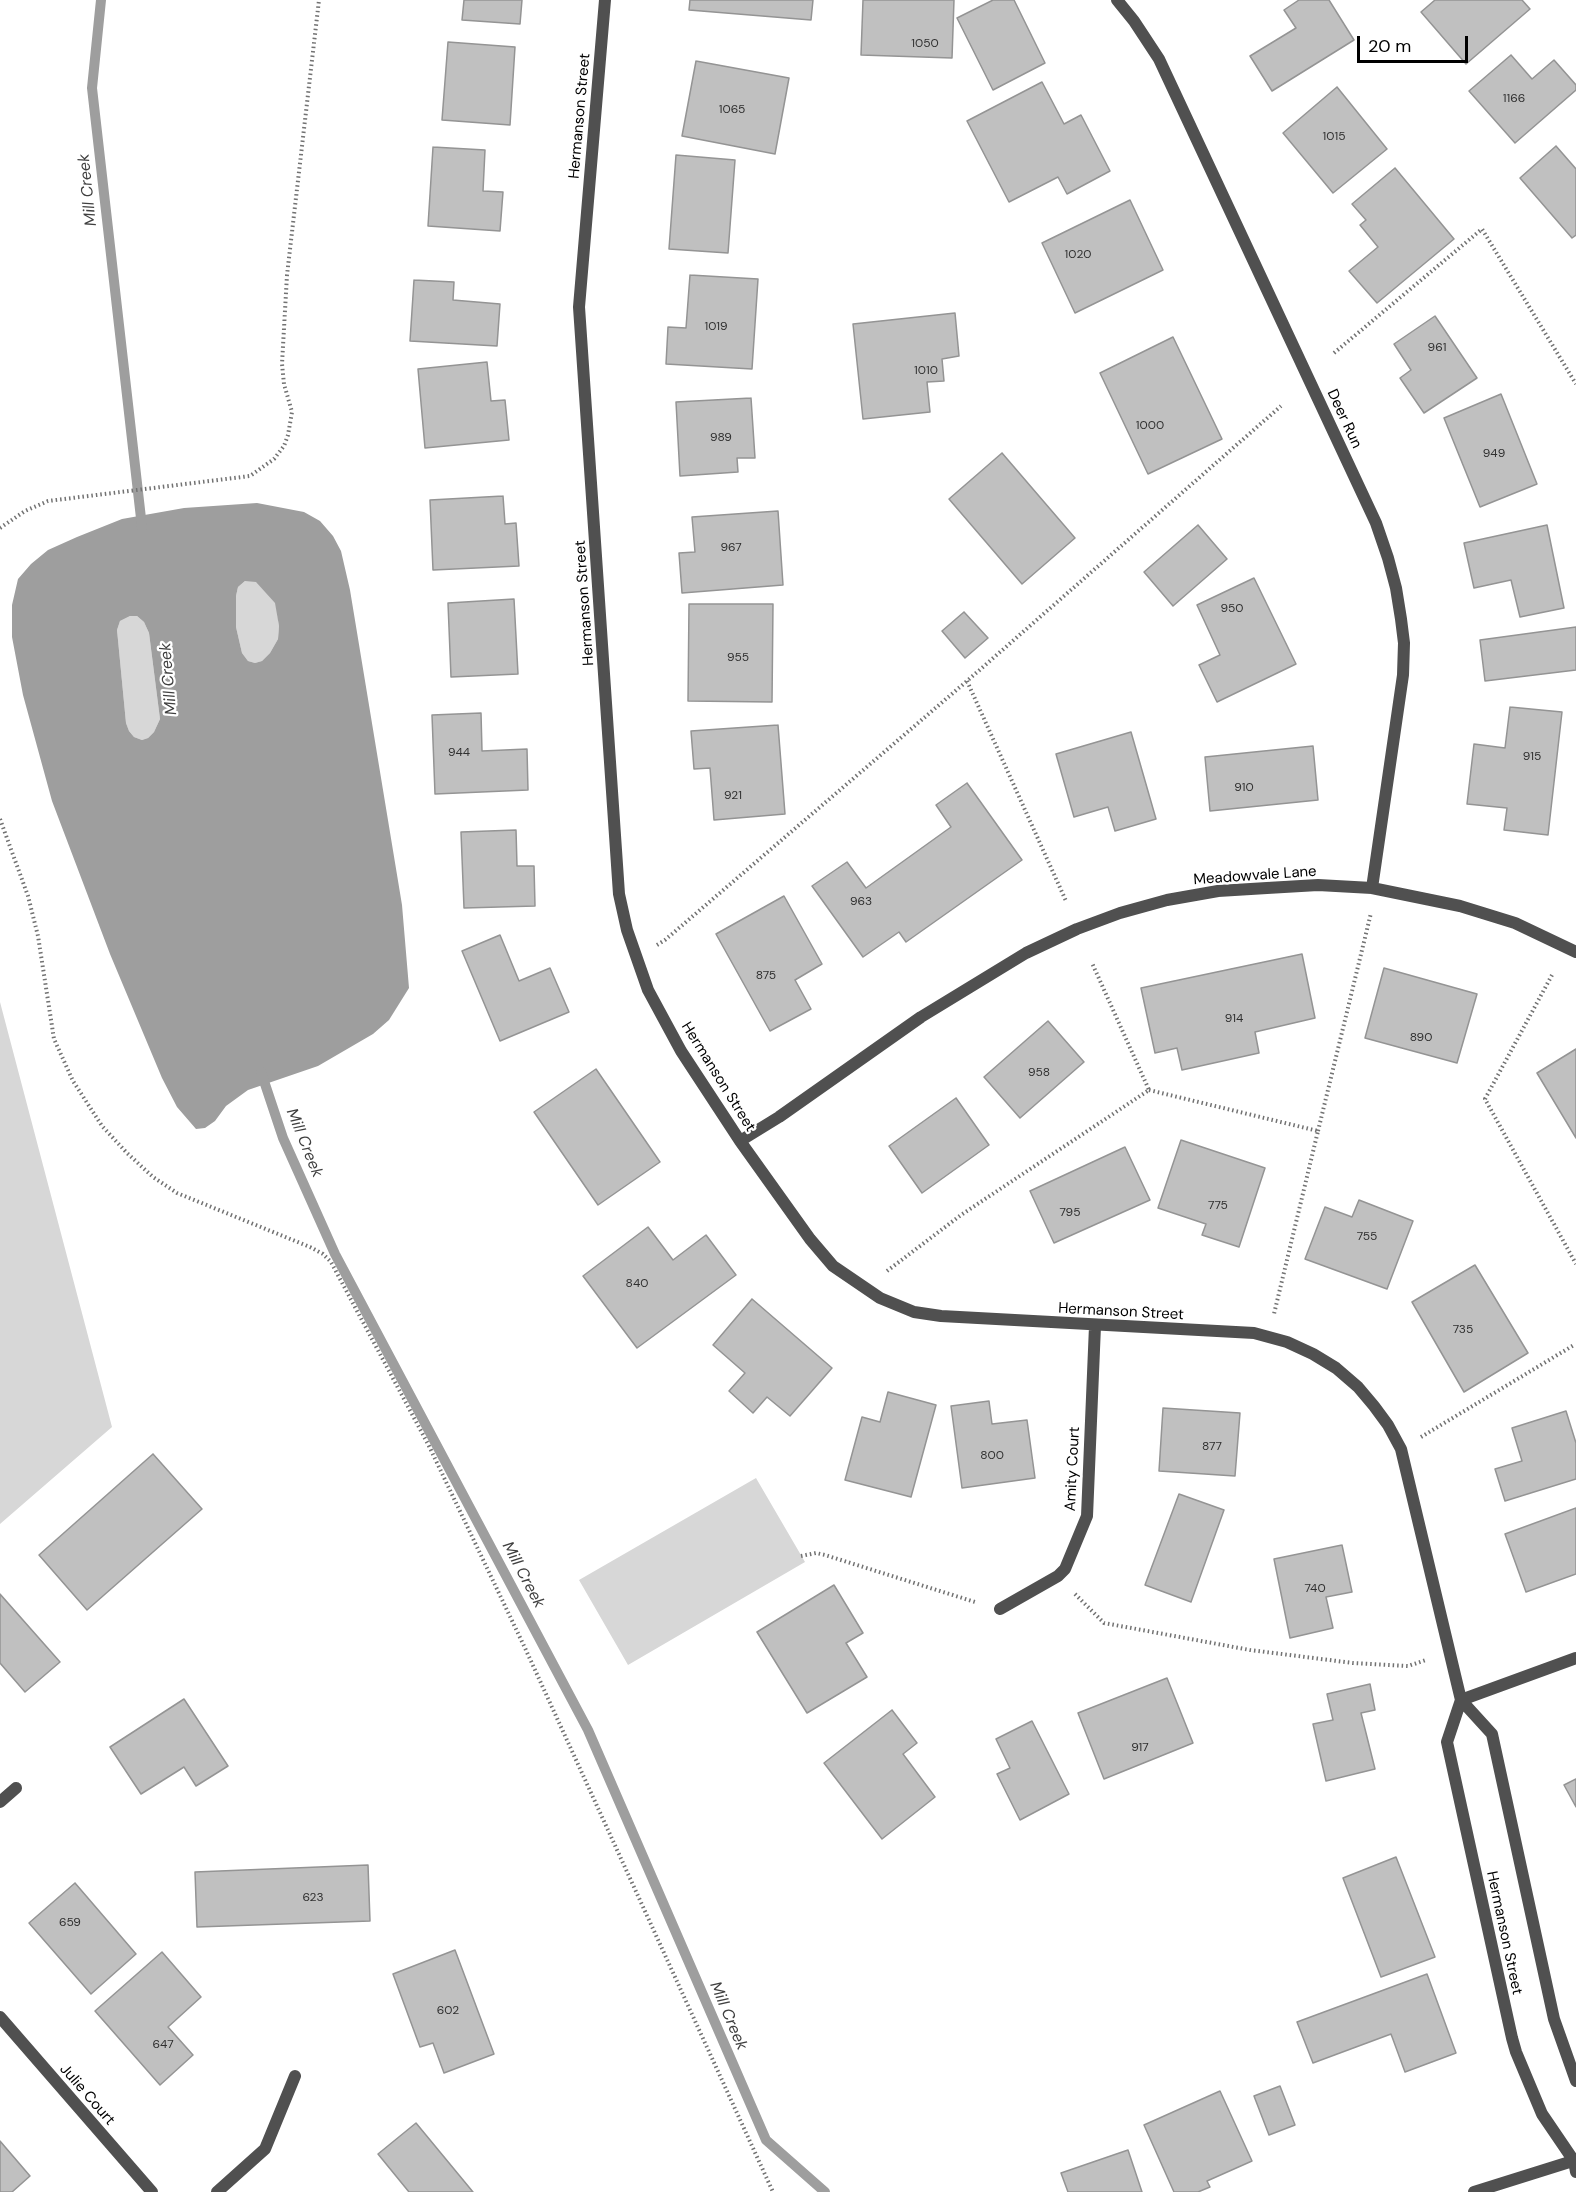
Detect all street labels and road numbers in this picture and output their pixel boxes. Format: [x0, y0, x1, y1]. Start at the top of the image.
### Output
street label: Hermanson Street [566, 52, 594, 180]
street label: Deer Run [1323, 387, 1365, 451]
street label: Hermanson Street [572, 540, 598, 666]
street label: Meadowvale Lane [1193, 863, 1317, 889]
street label: Hermanson Street [677, 1019, 759, 1135]
street label: Hermanson Street [1058, 1300, 1184, 1324]
street label: Amity Court [1062, 1426, 1084, 1512]
street label: Hermanson Street [1482, 1870, 1526, 1996]
street label: Julie Court [56, 2061, 118, 2129]

